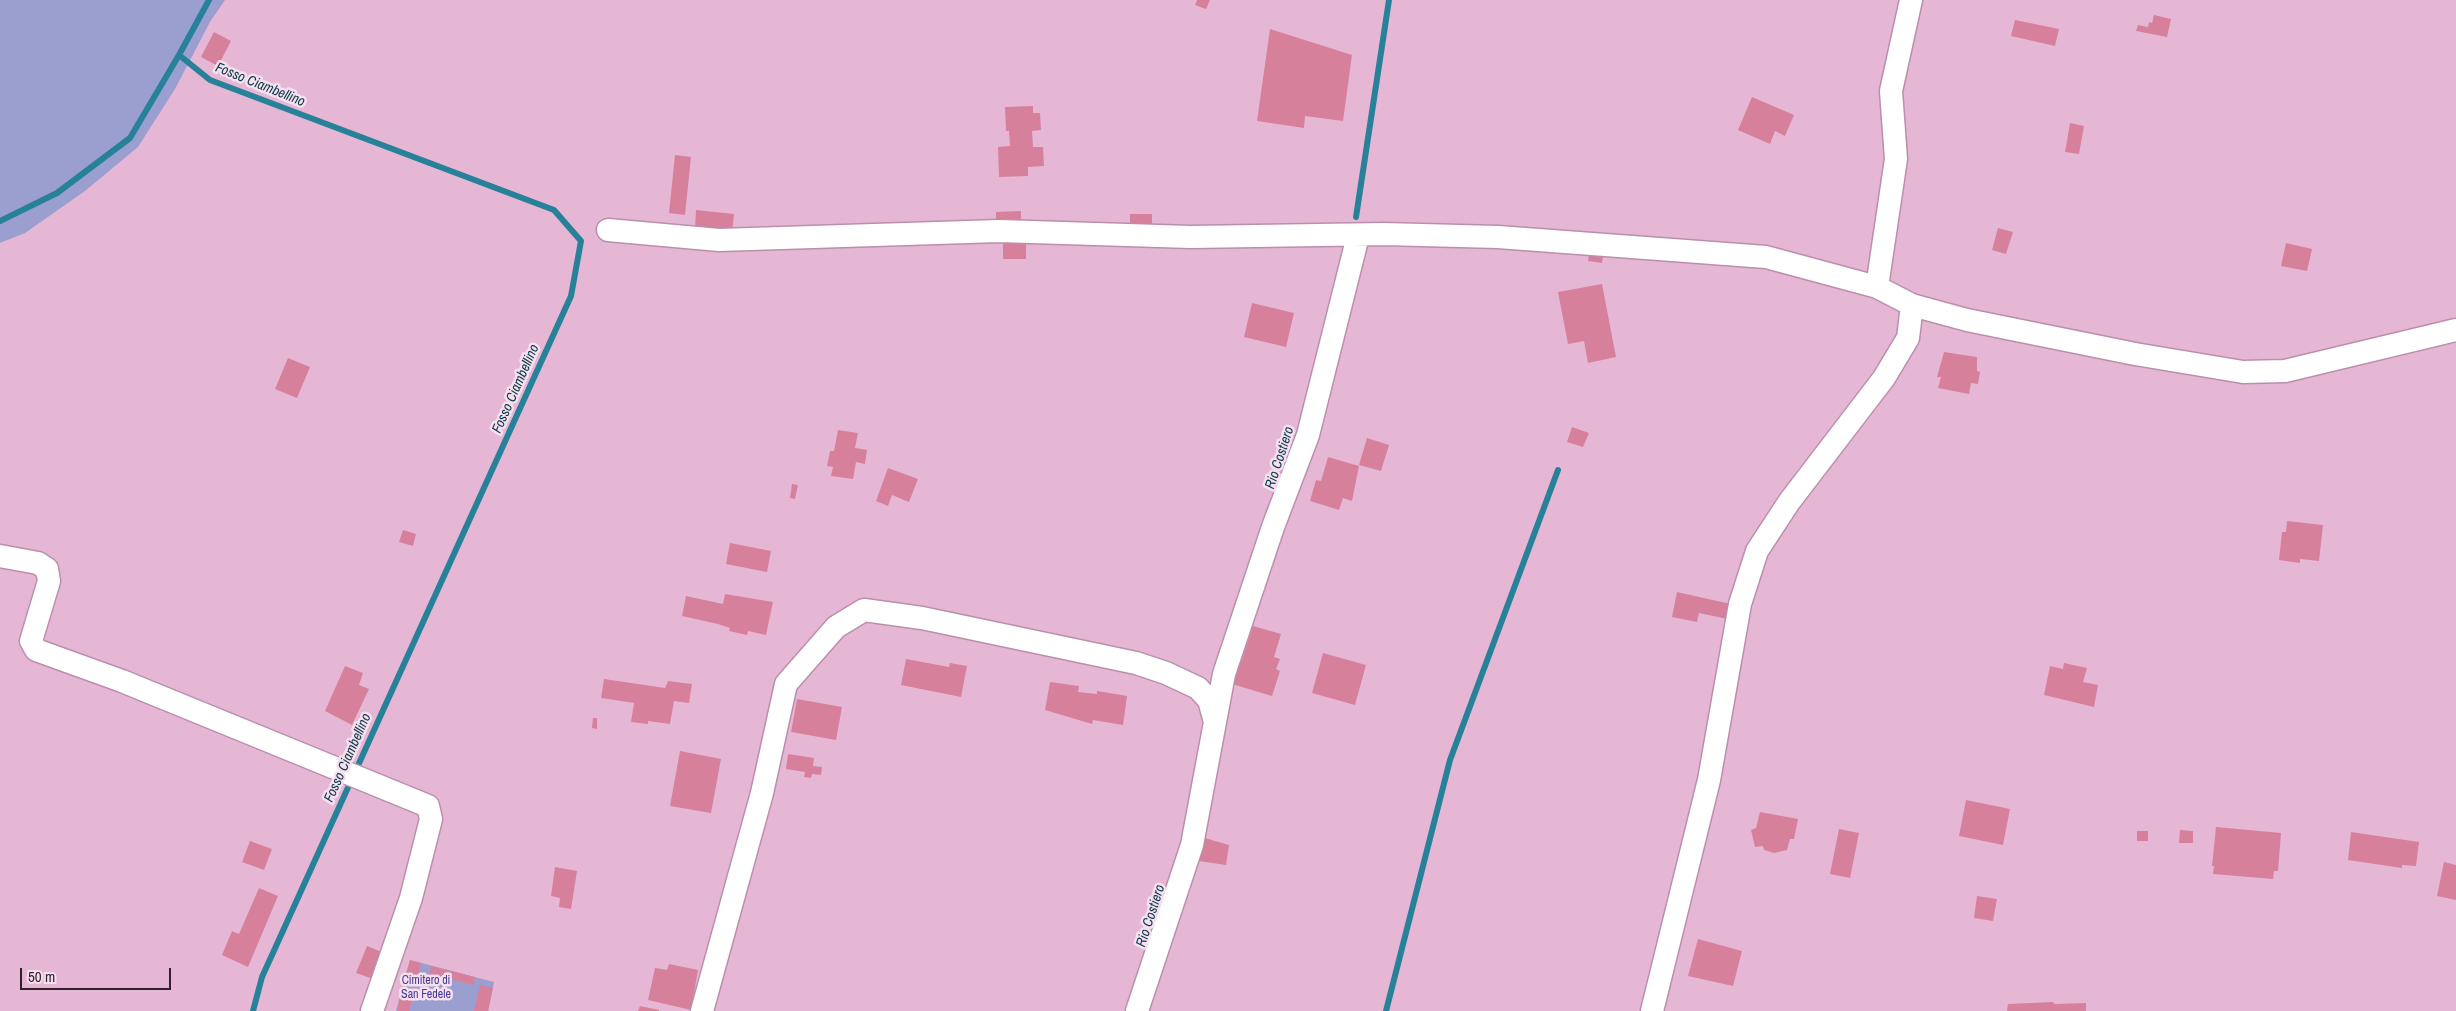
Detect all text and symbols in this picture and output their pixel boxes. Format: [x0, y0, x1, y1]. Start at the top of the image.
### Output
water label: Fosso Ciambellino [213, 59, 307, 111]
water label: Fosso Ciambellino [489, 342, 543, 436]
water label: Rio Costiero [1262, 425, 1298, 491]
water label: Fosso Ciambellino [321, 711, 375, 805]
water label: Rio Costiero [1133, 883, 1169, 949]
scale bar [22, 958, 174, 990]
text: 50 m [28, 966, 55, 987]
park label: Cimitero di San Fedele [401, 974, 451, 1002]

